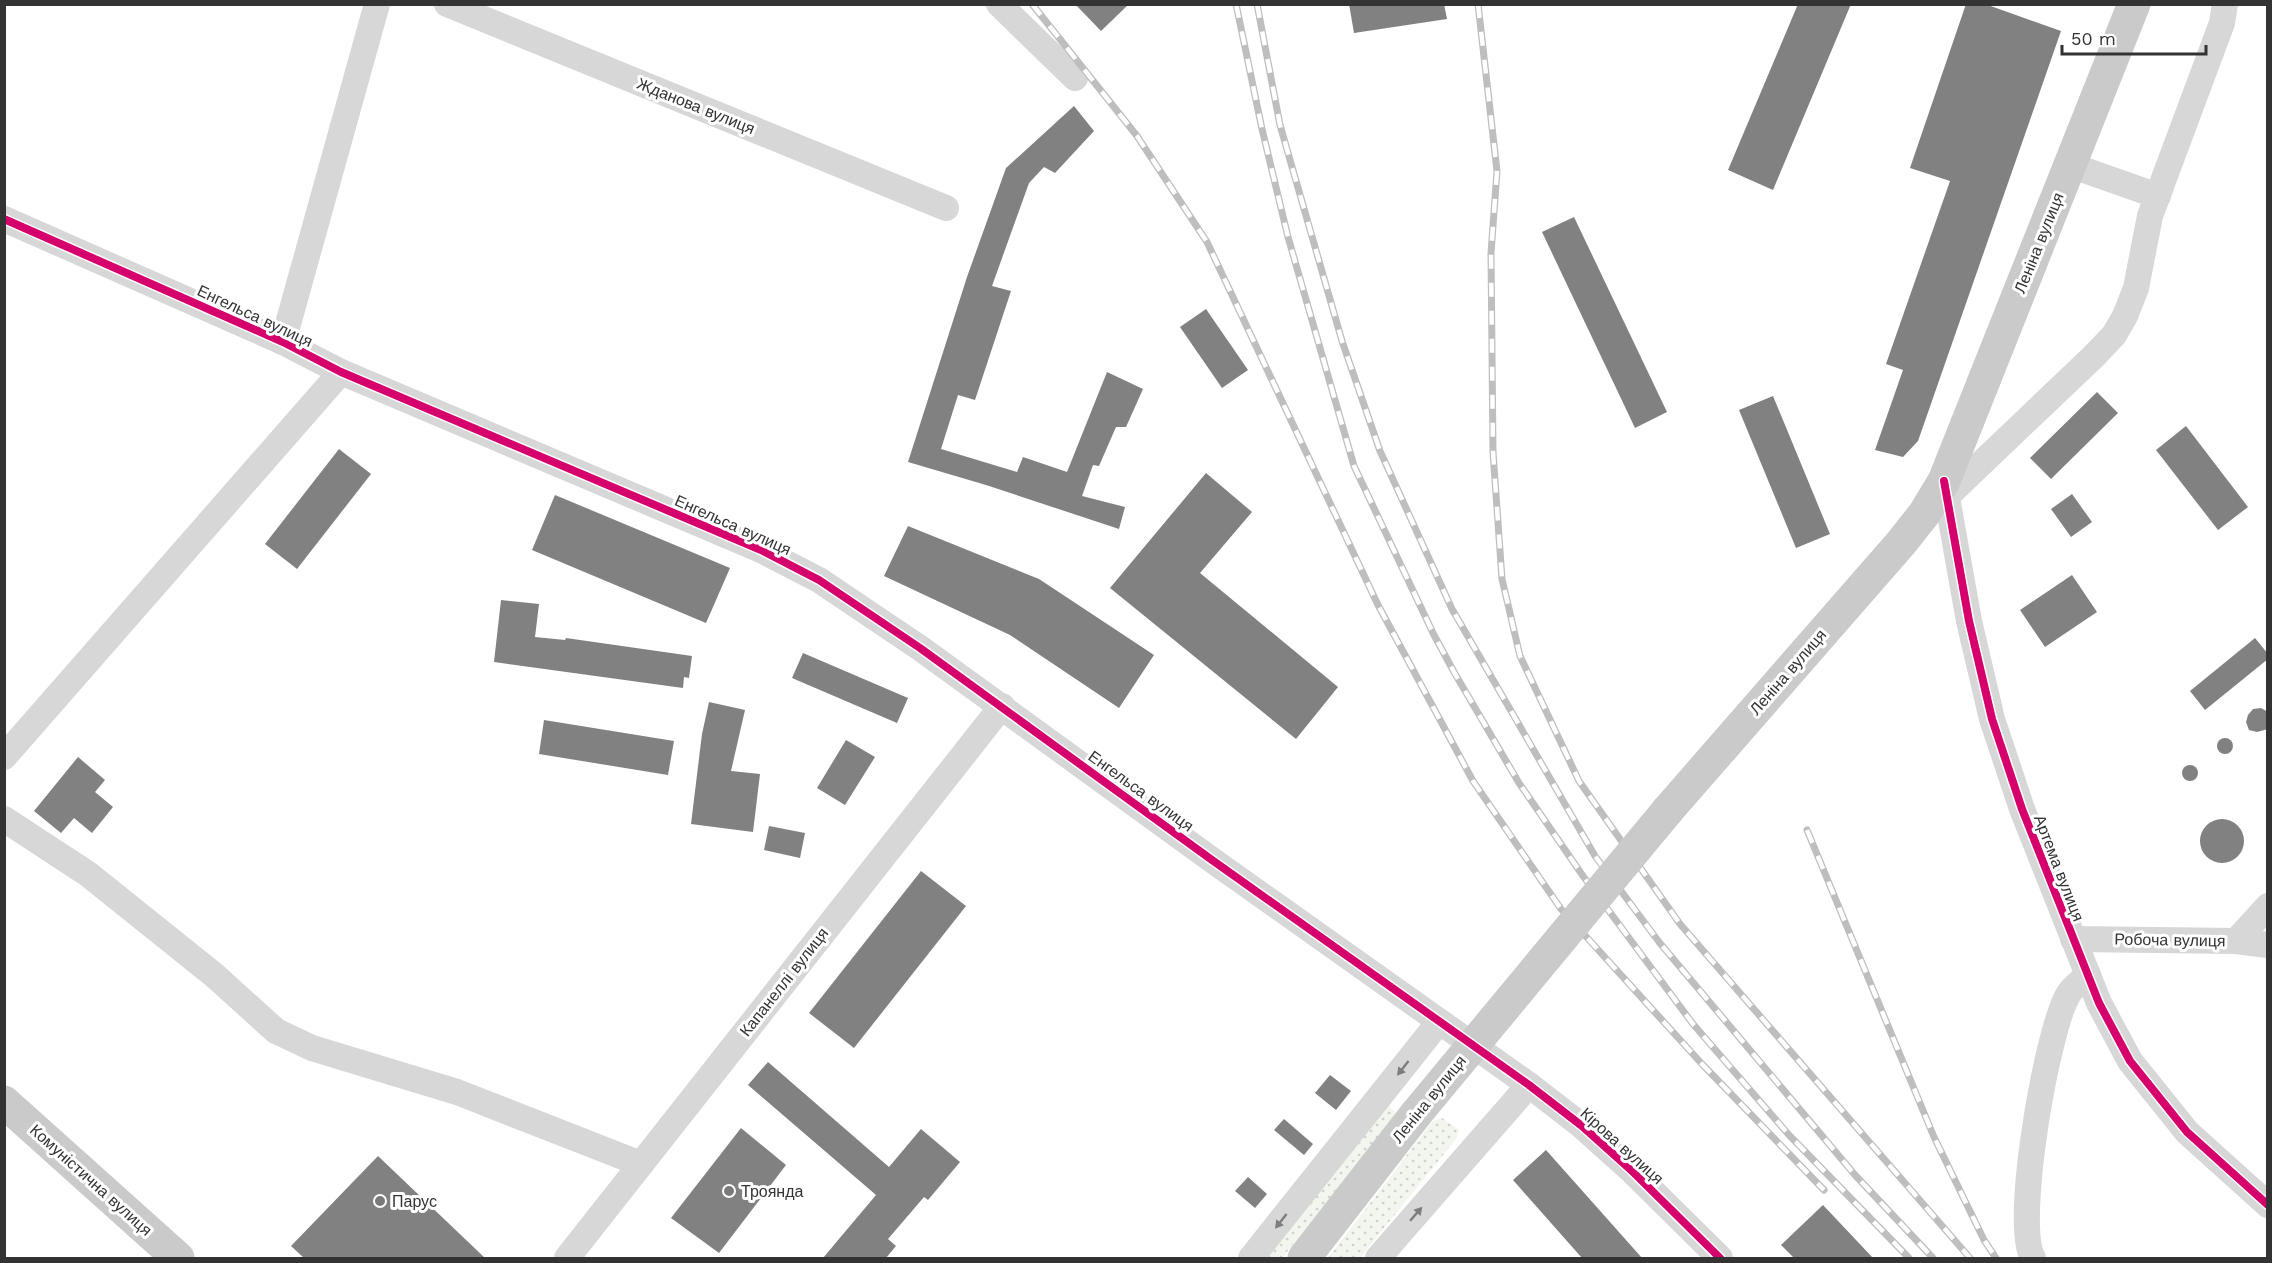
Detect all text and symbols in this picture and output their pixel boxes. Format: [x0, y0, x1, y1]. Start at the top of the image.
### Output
scale bar [2062, 18, 2206, 56]
text: 50 m [2071, 28, 2116, 49]
street label: Жданова вулиця [634, 74, 758, 138]
street label: Леніна вулиця [2010, 190, 2068, 296]
street label: Енгельса вулиця [194, 281, 316, 351]
street label: Енгельса вулиця [672, 491, 794, 559]
street label: Леніна вулиця [1746, 625, 1830, 719]
street label: Енгельса вулиця [1085, 746, 1197, 836]
street label: Артема вулиця [2030, 812, 2088, 924]
street label: Капанеллі вулиця [736, 924, 832, 1040]
street label: Робоча вулиця [2114, 930, 2226, 950]
street label: Леніна вулиця [1388, 1051, 1470, 1147]
one-way arrow [1397, 1060, 1409, 1075]
street label: Кірова вулиця [1577, 1104, 1667, 1188]
street label: Комуністична вулиця [26, 1120, 156, 1240]
place label: Троянда [741, 1182, 804, 1201]
marker: Троянда [722, 1184, 736, 1198]
place label: Парус [392, 1192, 437, 1211]
marker: Парус [373, 1194, 387, 1208]
one-way arrow [1409, 1207, 1422, 1222]
one-way arrow [1276, 1213, 1288, 1228]

